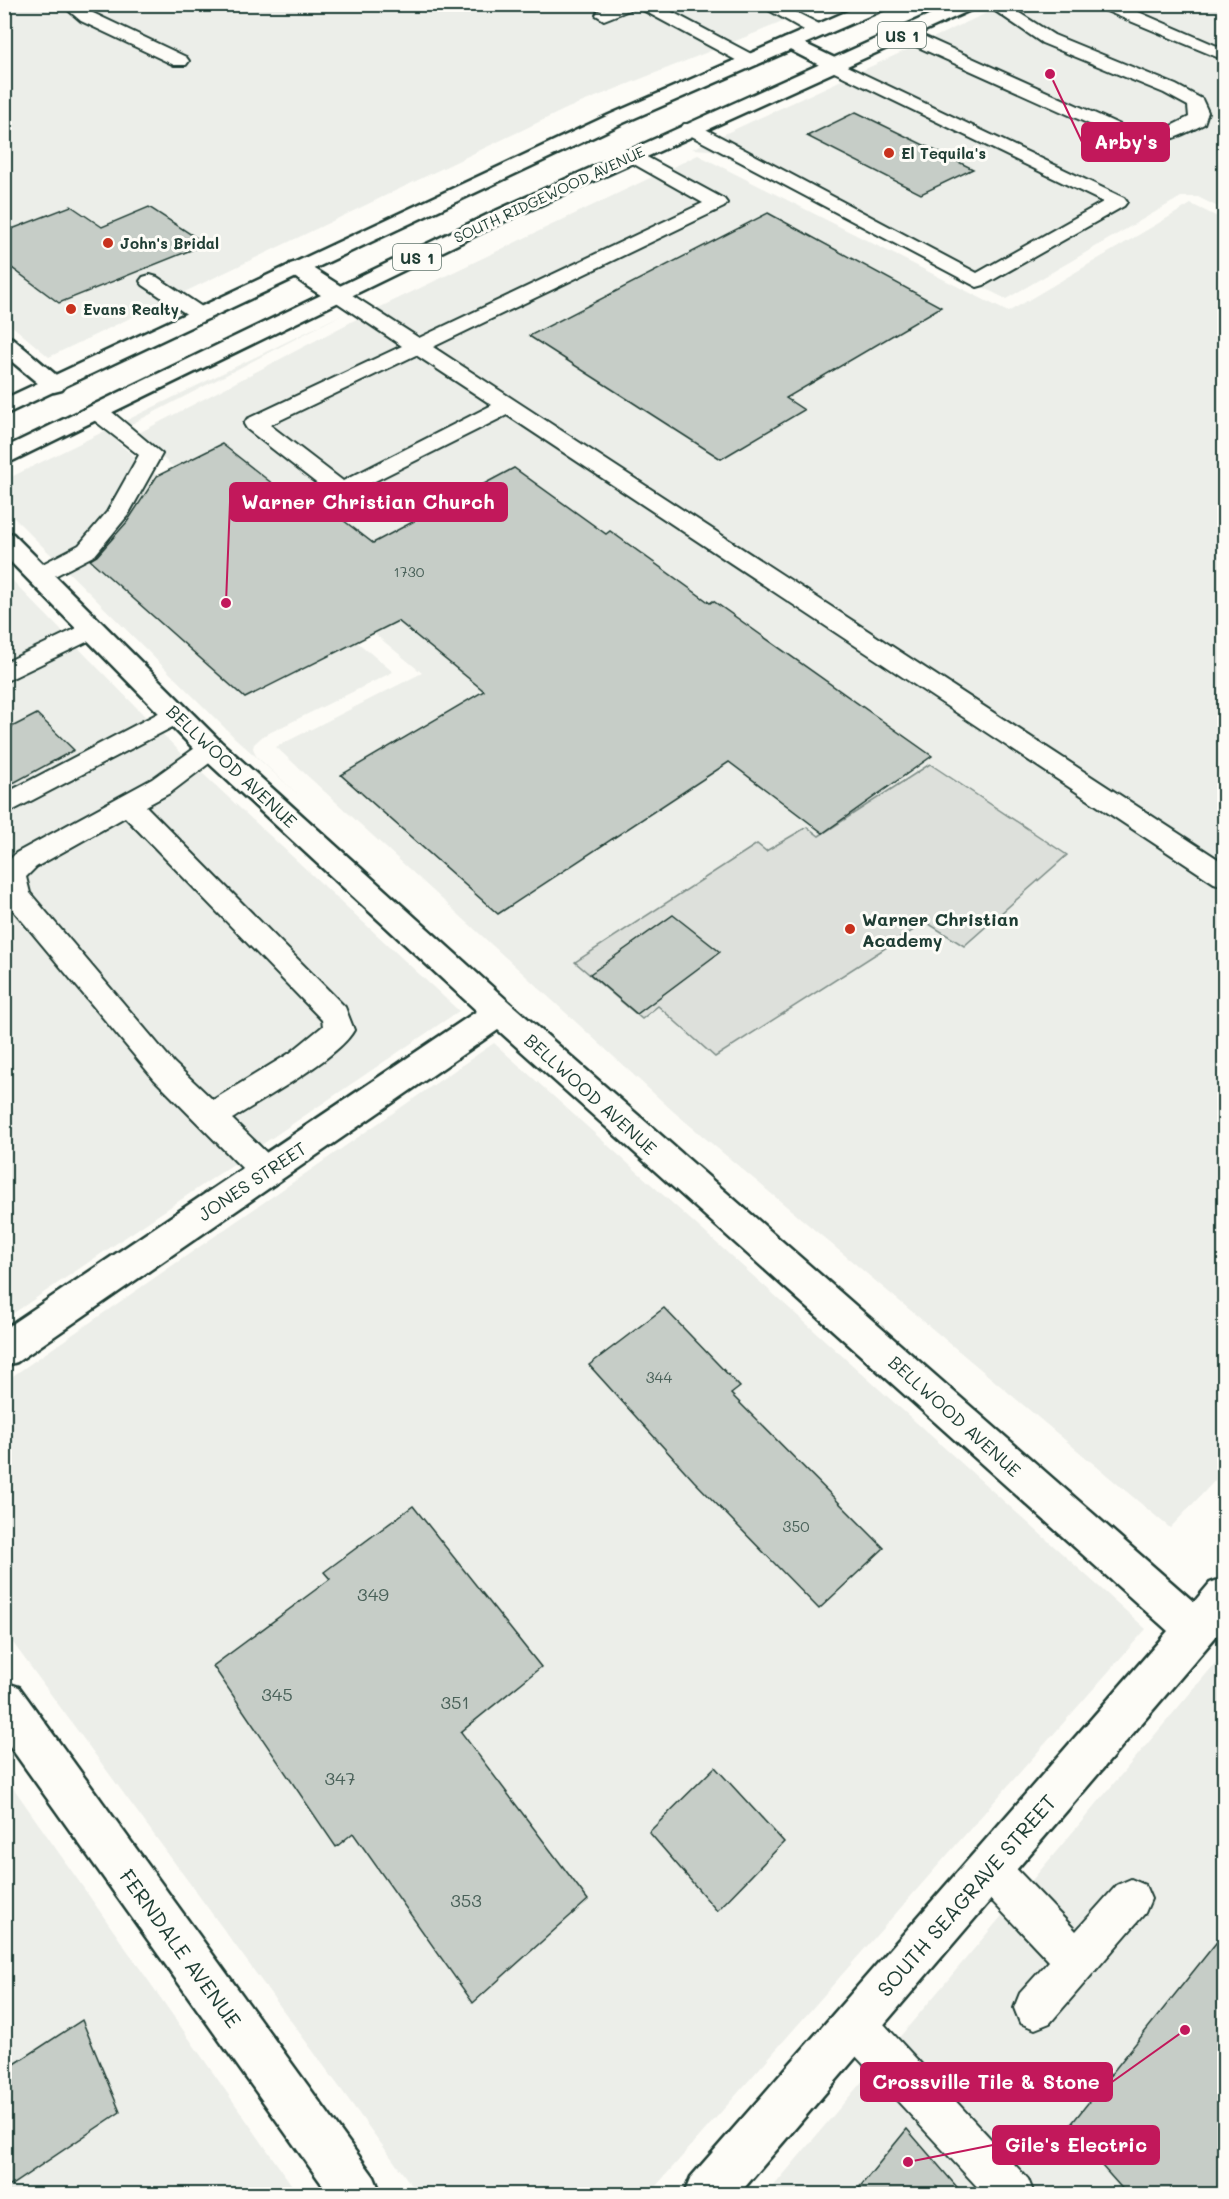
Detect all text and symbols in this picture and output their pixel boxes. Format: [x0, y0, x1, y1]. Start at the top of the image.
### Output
road number: US 1 [878, 22, 926, 48]
callout: Arby's [1082, 123, 1169, 161]
text: Arby's [1094, 128, 1158, 154]
street label: SOUTH RIDGEWOOD AVENUE [450, 141, 648, 247]
place label: El Tequila's [901, 143, 986, 163]
marker: El Tequila's [882, 146, 896, 160]
place label: John's Bridal [120, 233, 219, 253]
marker: John's Bridal [101, 236, 115, 250]
road number: US 1 [393, 244, 441, 270]
place label: Evans Realty [83, 299, 179, 319]
marker: Evans Realty [64, 302, 78, 316]
callout: Warner Christian Church [230, 483, 507, 521]
text: Warner Christian Church [242, 488, 495, 514]
house number: 1730 [394, 562, 425, 581]
street label: BELLWOOD AVENUE [162, 699, 302, 833]
place label: Warner Christian Academy [862, 907, 1019, 952]
marker: Warner Christian Academy [843, 922, 857, 936]
street label: BELLWOOD AVENUE [520, 1028, 662, 1160]
street label: JONES STREET [193, 1136, 311, 1226]
street label: BELLWOOD AVENUE [884, 1350, 1026, 1482]
house number: 344 [646, 1367, 672, 1387]
house number: 350 [783, 1516, 809, 1536]
house number: 349 [357, 1582, 389, 1606]
house number: 345 [261, 1682, 293, 1706]
house number: 351 [440, 1690, 470, 1714]
house number: 347 [324, 1766, 356, 1790]
street label: SOUTH SEAGRAVE STREET [871, 1788, 1061, 2002]
street label: FERNDALE AVENUE [114, 1863, 248, 2033]
house number: 353 [450, 1888, 482, 1912]
callout: Crossville Tile & Stone [861, 2063, 1112, 2101]
text: Crossville Tile & Stone [872, 2068, 1100, 2094]
callout: Gile's Electric [993, 2126, 1159, 2164]
text: Gile's Electric [1005, 2131, 1147, 2157]

